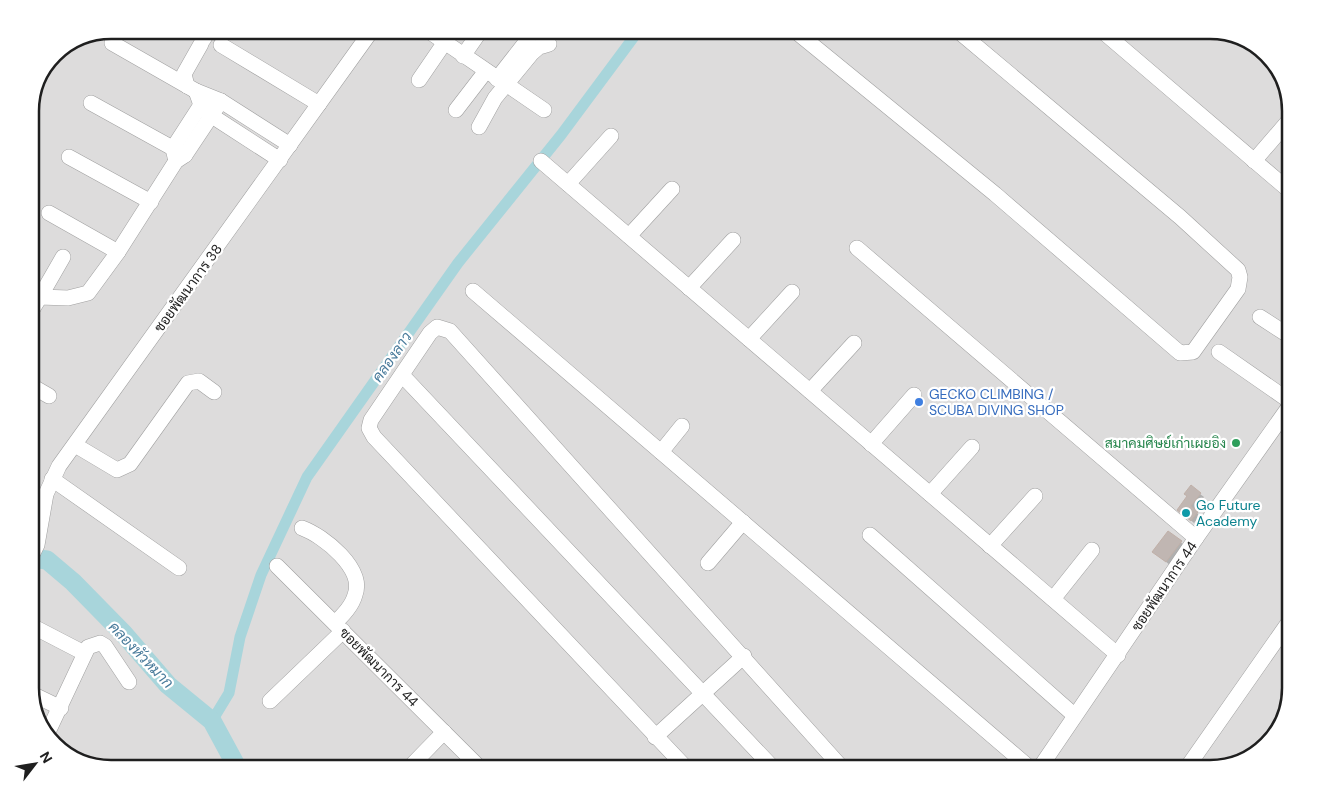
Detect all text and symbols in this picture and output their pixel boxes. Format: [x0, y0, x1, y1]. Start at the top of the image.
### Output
street label: ซอยพัฒนาการ 38 [150, 240, 226, 336]
water label: คลองลาว [367, 328, 417, 386]
place label: GECKO CLIMBING / SCUBA DIVING SHOP [929, 385, 1064, 419]
marker: GECKO CLIMBING / SCUBA DIVING SHOP [913, 396, 925, 408]
place label: สมาคมศิษย์เก่าเผยอิง [1105, 434, 1226, 452]
marker: สมาคมศิษย์เก่าเผยอิง [1230, 437, 1242, 449]
place label: Go Future Academy [1196, 496, 1261, 530]
marker: Go Future Academy [1180, 507, 1192, 519]
street label: ซอยพัฒนาการ 44 [1127, 537, 1201, 634]
water label: คลองหัวหมาก [104, 617, 178, 693]
street label: ซอยพัฒนาการ 44 [336, 624, 423, 711]
north arrow [10, 739, 60, 789]
text: N [36, 748, 56, 766]

